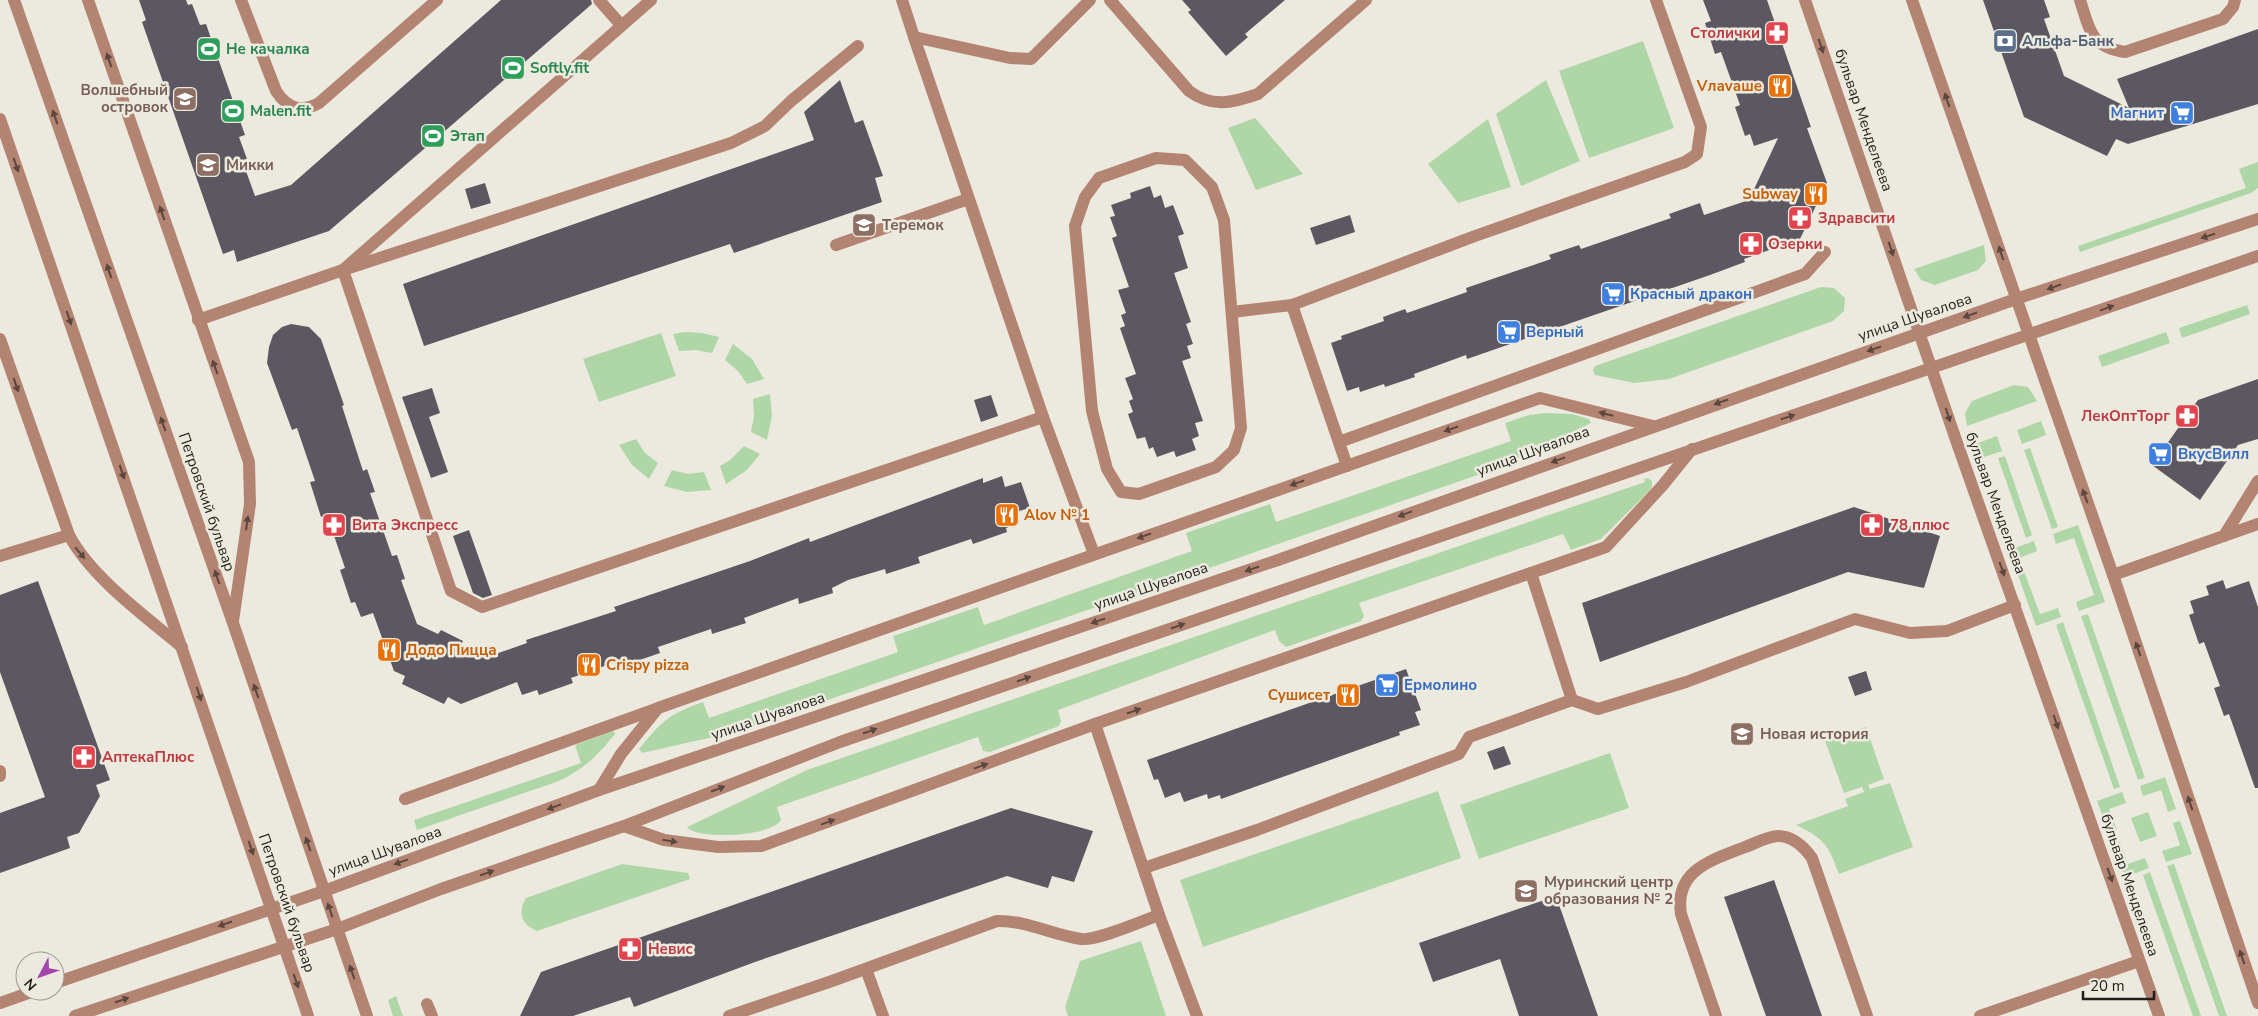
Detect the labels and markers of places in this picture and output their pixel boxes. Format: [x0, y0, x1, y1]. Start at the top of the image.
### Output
pharmacy icon: Столички [1764, 20, 1790, 46]
place label: Столички [1690, 23, 1760, 43]
bank icon: Альфа-Банк [1992, 28, 2018, 54]
place label: Альфа-Банк [2022, 31, 2115, 51]
sports icon: Не качалка [196, 36, 222, 62]
place label: Не качалка [226, 39, 310, 59]
sports icon: Softly.fit [500, 55, 526, 81]
place label: Softly.fit [530, 58, 589, 78]
restaurant icon: Vлаvаше [1767, 73, 1793, 99]
place label: Vлаvаше [1696, 76, 1762, 96]
place label: Волшебный островок [81, 80, 169, 117]
school or university icon: Волшебный островок [172, 86, 198, 112]
sports icon: Malen.fit [220, 98, 246, 124]
supermarket icon: Магнит [2169, 100, 2195, 126]
place label: Malen.fit [250, 101, 311, 121]
place label: Магнит [2110, 103, 2164, 123]
sports icon: Этап [420, 123, 446, 149]
place label: Этап [450, 126, 485, 146]
school or university icon: Микки [195, 152, 221, 178]
place label: Микки [226, 155, 274, 175]
restaurant icon: Subway [1803, 181, 1829, 207]
place label: Subway [1742, 184, 1798, 204]
pharmacy icon: Здравсити [1787, 205, 1813, 231]
place label: Здравсити [1818, 208, 1895, 228]
school or university icon: Теремок [851, 212, 877, 238]
place label: Теремок [882, 215, 944, 235]
pharmacy icon: Озерки [1738, 231, 1764, 257]
place label: Озерки [1768, 234, 1823, 254]
supermarket icon: Красный дракон [1600, 281, 1626, 307]
place label: Красный дракон [1630, 284, 1752, 304]
supermarket icon: Верный [1496, 319, 1522, 345]
place label: Верный [1526, 322, 1584, 342]
pharmacy icon: ЛекОптТорг [2174, 403, 2200, 429]
place label: ЛекОптТорг [2081, 406, 2170, 426]
supermarket icon: ВкусВилл [2147, 441, 2173, 467]
place label: ВкусВилл [2178, 444, 2249, 464]
restaurant icon: Alov № 1 [994, 502, 1020, 528]
place label: Alov № 1 [1024, 505, 1090, 525]
pharmacy icon: Вита Экспресс [321, 512, 347, 538]
pharmacy icon: 78 плюс [1859, 512, 1885, 538]
place label: Вита Экспресс [352, 515, 458, 535]
place label: 78 плюс [1890, 515, 1950, 535]
restaurant icon: Додо Пицца [376, 637, 402, 663]
place label: Додо Пицца [406, 640, 497, 660]
restaurant icon: Crispy pizza [576, 652, 602, 678]
place label: Crispy pizza [606, 655, 689, 675]
supermarket icon: Ермолино [1374, 672, 1400, 698]
place label: Ермолино [1404, 675, 1477, 695]
restaurant icon: Сушисет [1335, 682, 1361, 708]
place label: Сушисет [1268, 685, 1330, 705]
school or university icon: Новая история [1729, 721, 1755, 747]
place label: Новая история [1760, 724, 1869, 744]
pharmacy icon: АптекаПлюс [71, 744, 97, 770]
place label: АптекаПлюс [102, 747, 194, 767]
place label: Муринский центр образования № 2 [1544, 872, 1673, 909]
school or university icon: Муринский центр образования № 2 [1513, 878, 1539, 904]
pharmacy icon: Невис [617, 936, 643, 962]
place label: Невис [648, 939, 693, 959]

